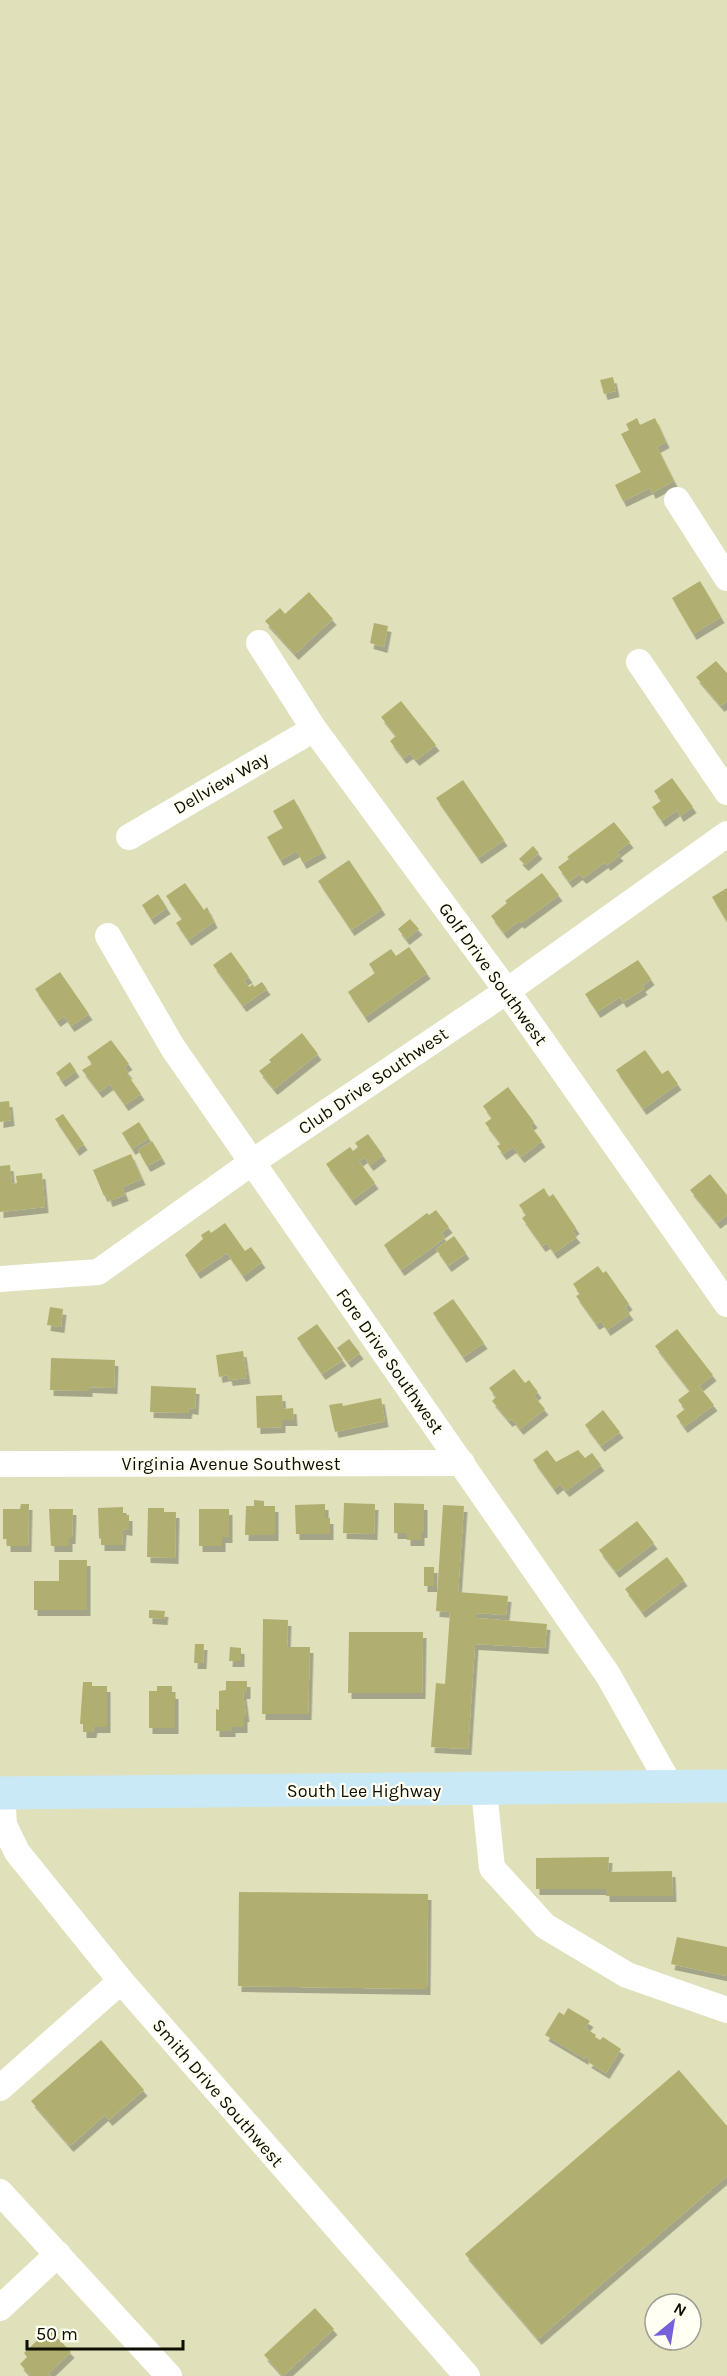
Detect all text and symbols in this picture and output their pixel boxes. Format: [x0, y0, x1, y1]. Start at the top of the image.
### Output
street label: Dellview Way [170, 747, 273, 819]
street label: Golf Drive Southwest [434, 898, 552, 1050]
street label: Club Drive Southwest [294, 1023, 452, 1139]
street label: Fore Drive Southwest [331, 1284, 449, 1438]
street label: Virginia Avenue Southwest [122, 1453, 341, 1475]
street label: South Lee Highway [287, 1780, 442, 1802]
street label: Smith Drive Southwest [148, 2014, 288, 2172]
north arrow [643, 2292, 703, 2352]
text: N [671, 2298, 690, 2321]
scale bar [27, 2313, 183, 2351]
text: 50 m [36, 2323, 78, 2345]

